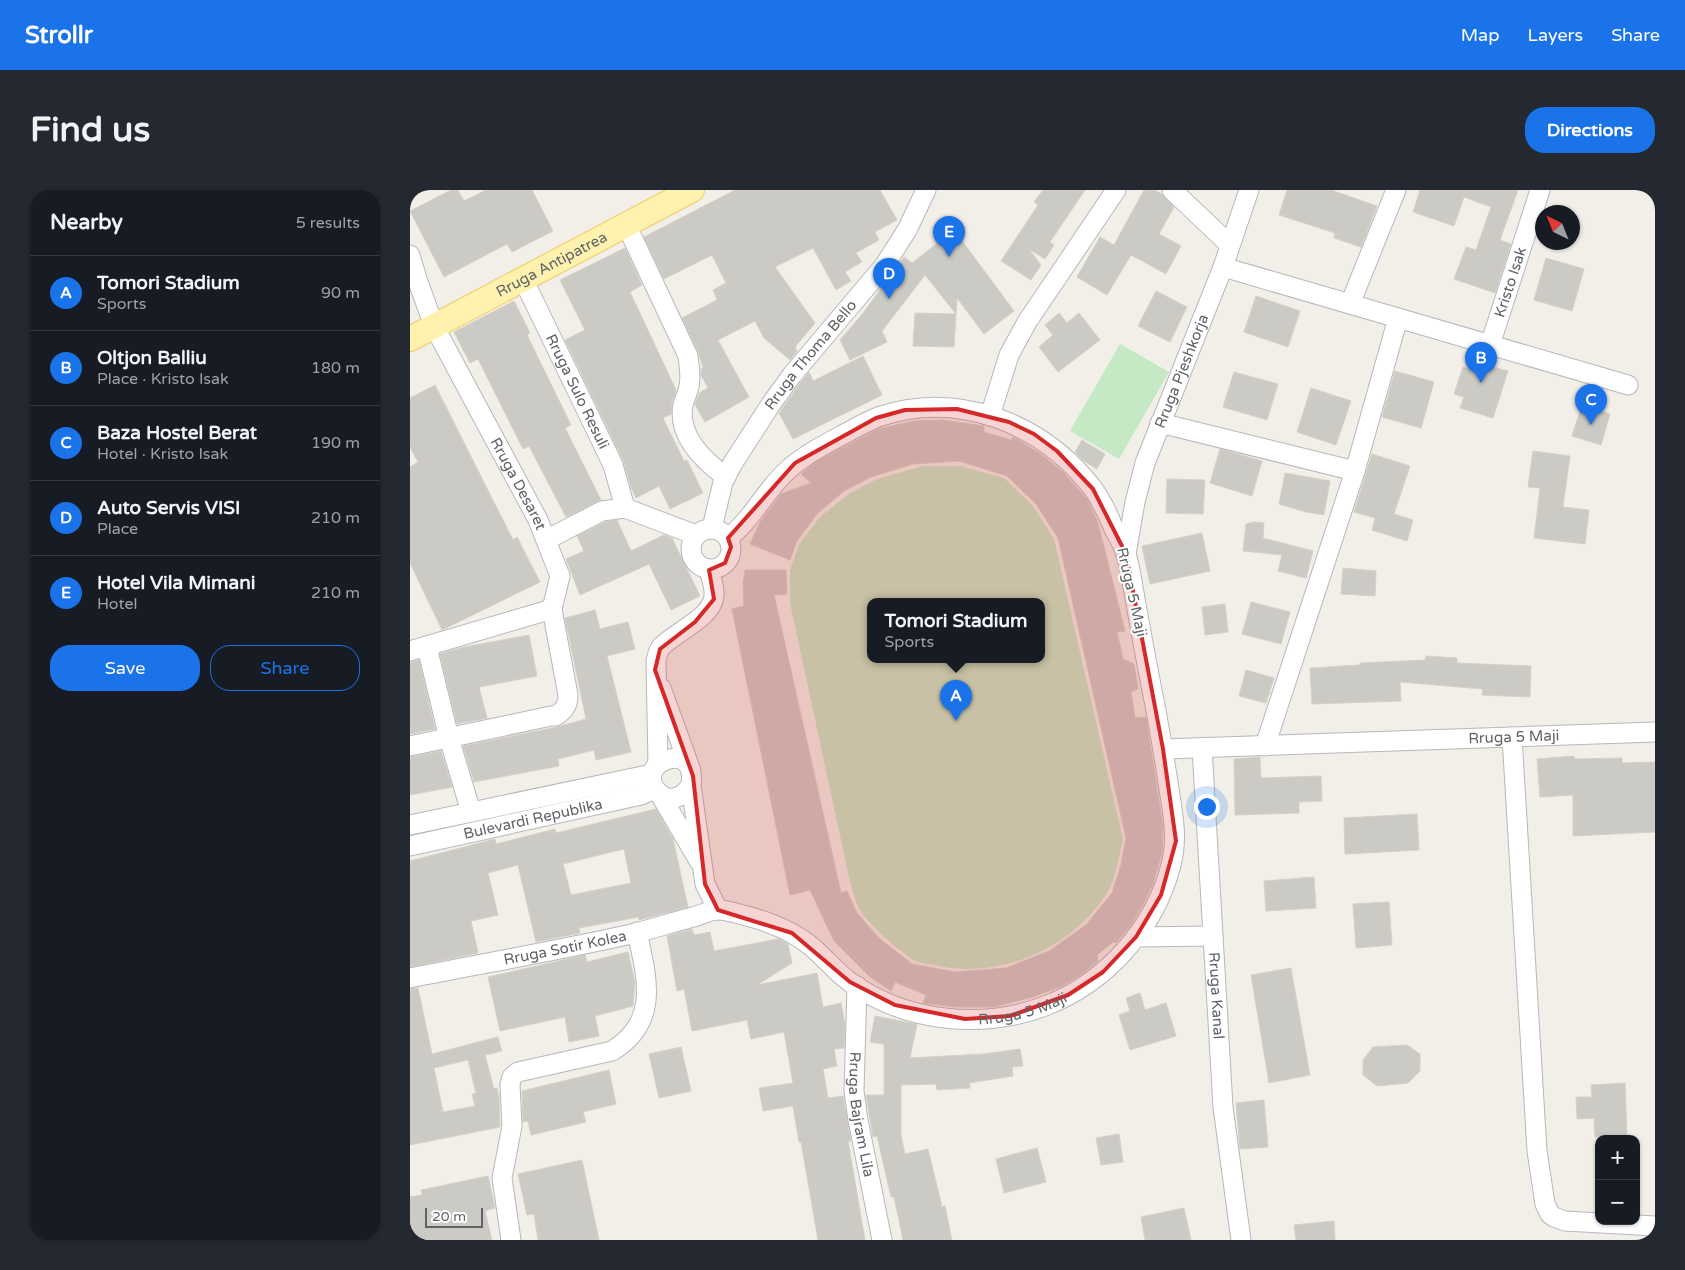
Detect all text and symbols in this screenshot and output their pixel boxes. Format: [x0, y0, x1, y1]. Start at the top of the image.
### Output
text: Strollr [25, 21, 93, 50]
text: Map [1461, 24, 1500, 46]
text: Layers [1528, 24, 1583, 46]
text: Share [1611, 24, 1660, 46]
button: Directions [1525, 107, 1655, 153]
text: Find us [30, 109, 150, 151]
north arrow [1535, 205, 1580, 250]
text: Nearby [50, 210, 123, 235]
text: 5 results [296, 213, 360, 233]
pin: E [933, 216, 965, 257]
street label: Rruga Antipatrea [493, 228, 610, 301]
street label: Kristo Isak [1490, 245, 1530, 320]
pin: D [873, 258, 905, 299]
text: Tomori Stadium [97, 272, 240, 294]
text: A [60, 283, 72, 303]
text: 90 m [321, 283, 360, 303]
text: Sports [97, 294, 146, 314]
street label: Rruga Thoma Bello [761, 296, 860, 413]
street label: Rruga Pjeshkorja [1151, 311, 1212, 431]
street label: Rruga Sulo Resuli [542, 331, 613, 452]
pin: B [1465, 342, 1497, 383]
text: Oltjon Balliu [97, 347, 207, 369]
text: B [60, 358, 72, 378]
text: 180 m [311, 358, 360, 378]
text: Place · Kristo Isak [97, 369, 229, 389]
pin: C [1575, 384, 1607, 425]
text: Baza Hostel Berat [97, 422, 257, 444]
text: C [60, 433, 72, 453]
text: 190 m [311, 433, 360, 453]
street label: Rruga Desaret [486, 434, 550, 533]
text: Hotel · Kristo Isak [97, 444, 228, 464]
text: Auto Servis VISI [97, 497, 240, 519]
text: D [60, 508, 72, 528]
text: 210 m [311, 508, 360, 528]
text: Place [97, 519, 138, 539]
street label: Rruga 5 Maji [1113, 546, 1151, 638]
text: Hotel Vila Mimani [97, 572, 256, 594]
text: E [61, 583, 71, 603]
text: 210 m [311, 583, 360, 603]
text: Hotel [97, 594, 138, 614]
popup [867, 598, 1045, 663]
text: Tomori Stadium [885, 610, 1027, 632]
text: Sports [885, 632, 934, 652]
button: Save [50, 645, 200, 691]
button: Share [210, 645, 360, 691]
pin: A [940, 680, 972, 721]
street label: Rruga 5 Maji [1468, 726, 1560, 747]
your location [1194, 794, 1220, 820]
street label: Bulevardi Republika [462, 795, 604, 843]
street label: Rruga Sotir Kolea [502, 926, 628, 969]
street label: Rruga Kanal [1205, 952, 1228, 1040]
street label: Rruga 5 Maji [978, 989, 1070, 1028]
street label: Rruga Bajram Lila [845, 1051, 878, 1179]
map controls [1595, 1135, 1640, 1225]
button: + [1595, 1135, 1640, 1180]
button: − [1595, 1180, 1640, 1225]
scale bar [425, 1205, 482, 1228]
text: 20 m [432, 1208, 466, 1225]

